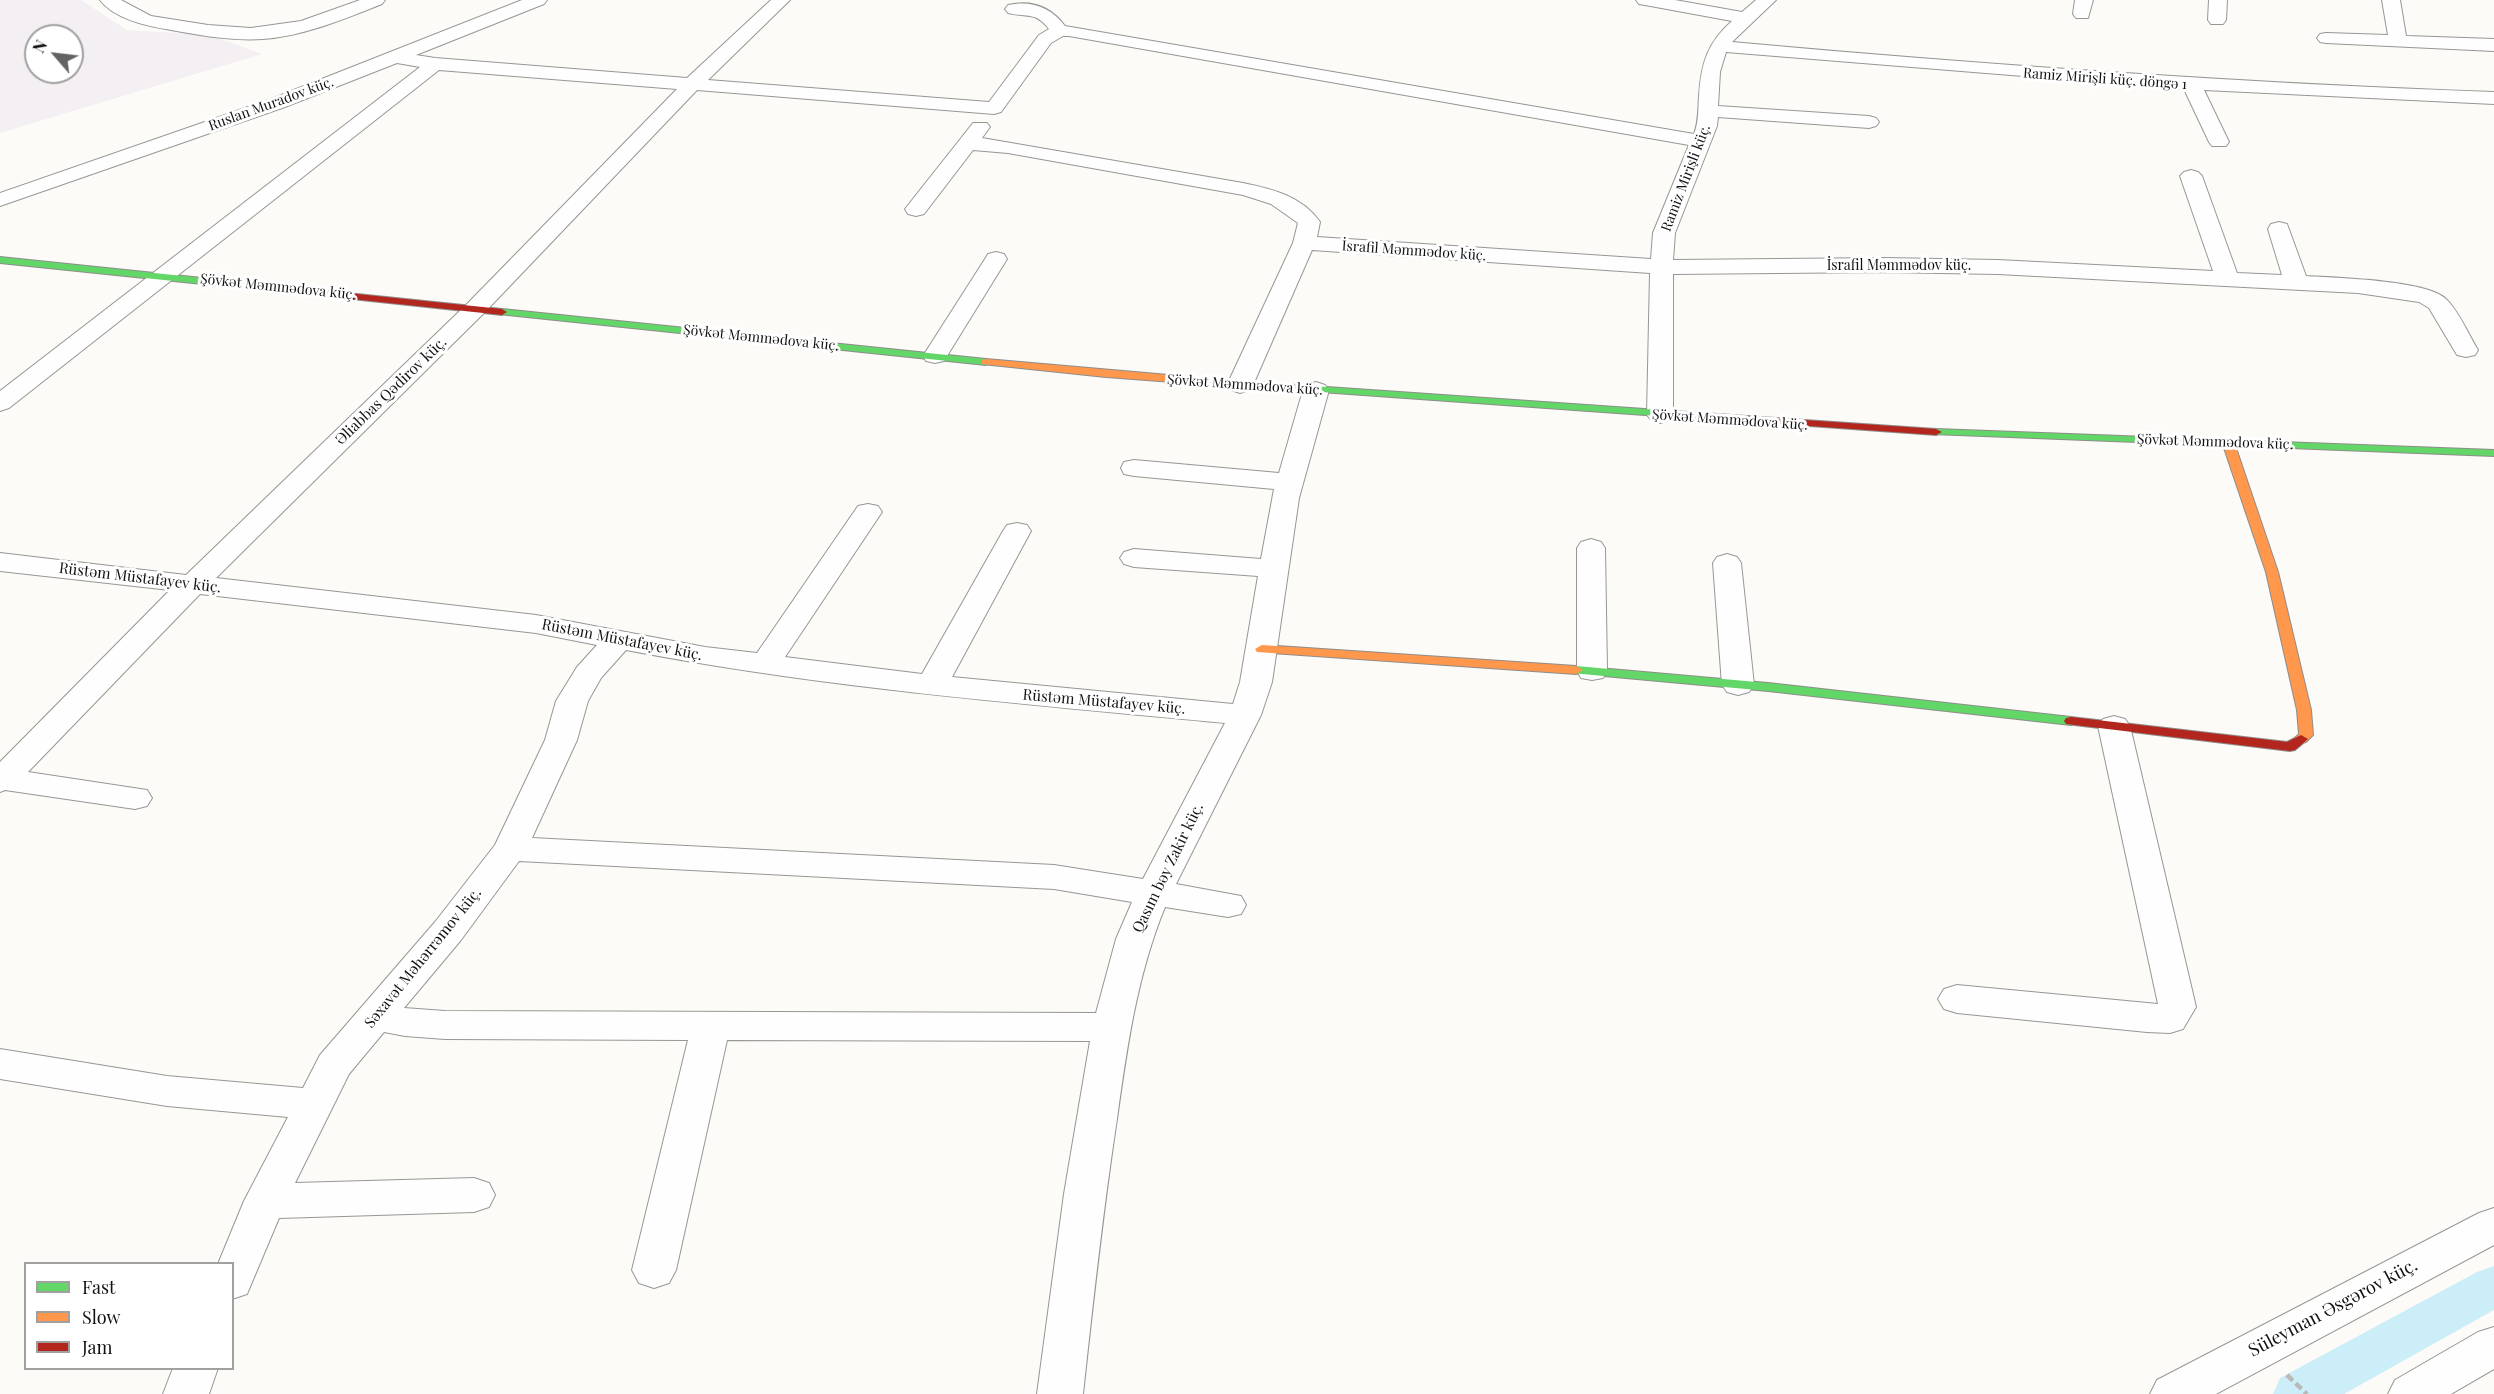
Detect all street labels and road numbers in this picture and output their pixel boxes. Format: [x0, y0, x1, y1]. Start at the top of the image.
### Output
street label: Ramiz Mirişli küç. döngə 1 [2022, 65, 2188, 93]
street label: Ruslan Muradov küç. [206, 74, 336, 134]
street label: Ramiz Mirişli küç. [1658, 122, 1714, 234]
street label: İsrafil Məmmədov küç. [1341, 238, 1487, 264]
street label: İsrafil Məmmədov küç. [1827, 258, 1971, 274]
street label: Şövkət Məmmədova küç. [199, 270, 357, 304]
street label: Şövkət Məmmədova küç. [682, 321, 840, 355]
street label: Əliabbas Qədirov küç. [332, 333, 450, 449]
street label: Şövkət Məmmədova küç. [1166, 371, 1324, 399]
street label: Şövkət Məmmədova küç. [1651, 406, 1809, 434]
street label: Şövkət Məmmədova küç. [2137, 431, 2293, 453]
street label: Rüstəm Müstafayev küç. [58, 559, 222, 597]
street label: Rüstəm Müstafayev küç. [540, 616, 704, 664]
street label: Rüstəm Müstafayev küç. [1022, 686, 1186, 718]
street label: Qasım bəy Zakir küç. [1129, 800, 1207, 936]
street label: Səxavət Məhərrəmov küç. [361, 884, 485, 1032]
street label: Süleyman Əsgərov küç. [2245, 1254, 2421, 1362]

